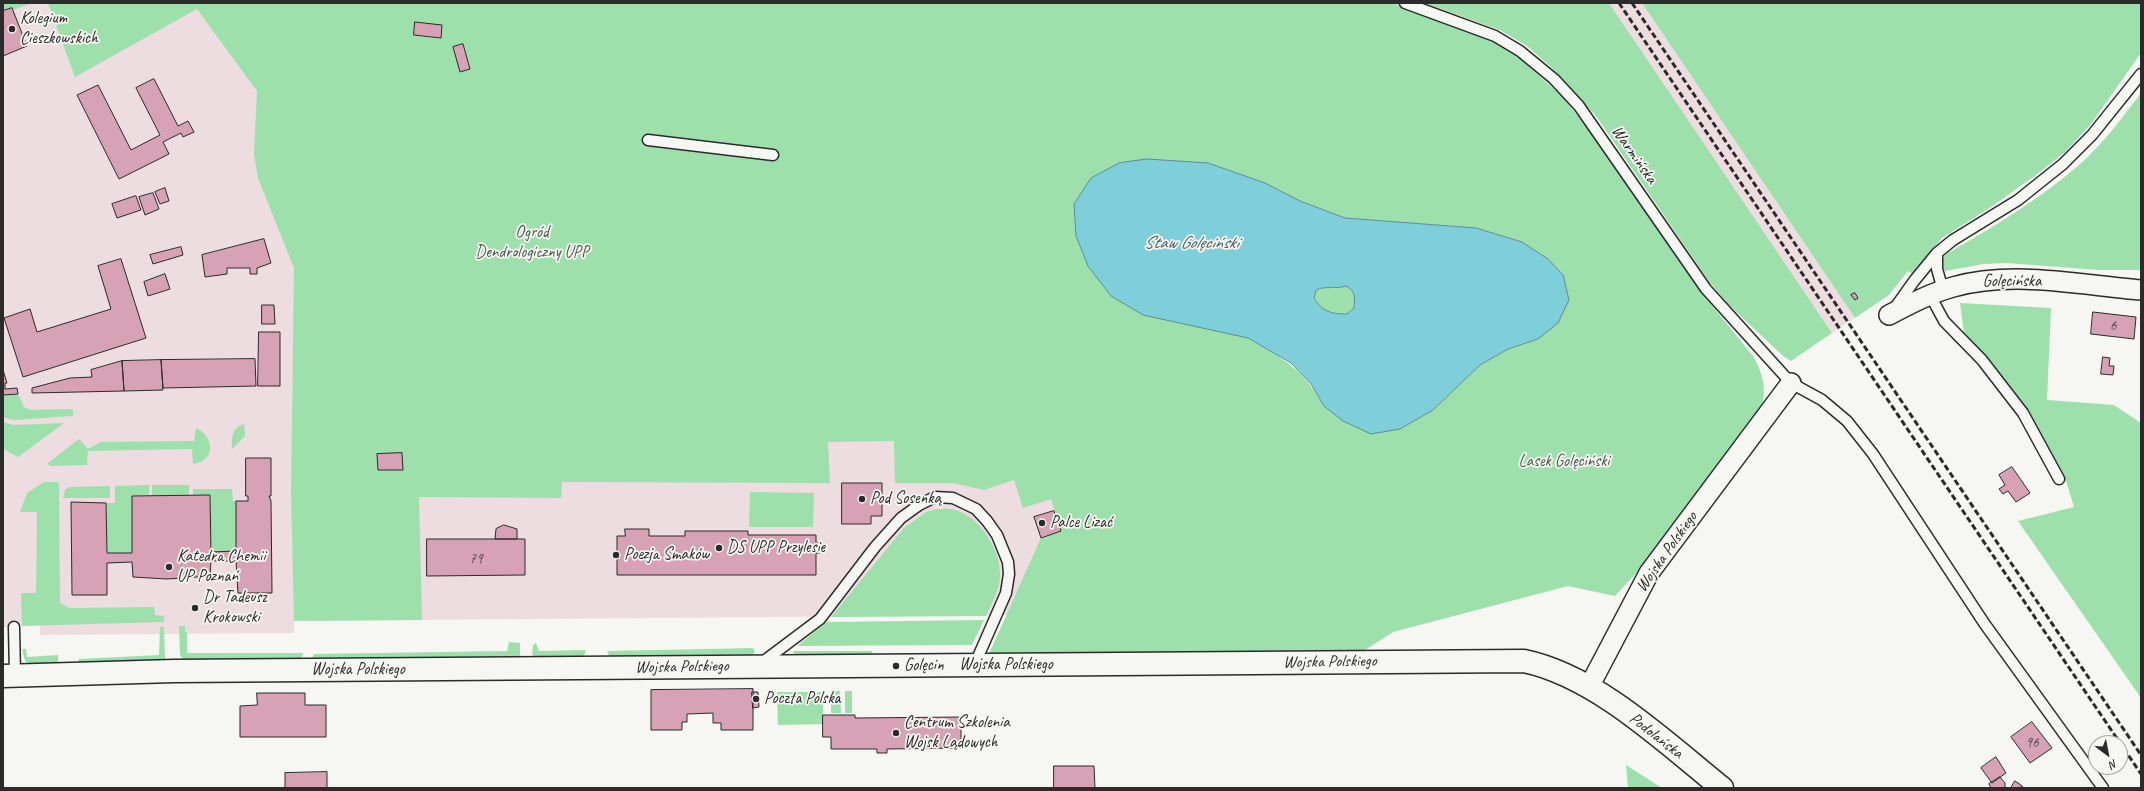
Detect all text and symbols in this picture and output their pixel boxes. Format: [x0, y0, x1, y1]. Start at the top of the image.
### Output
place label: Kolegium Cieszkowskich [20, 9, 98, 49]
marker: Kolegium Cieszkowskich [7, 24, 17, 34]
street label: Warmińska [1607, 122, 1661, 188]
park label: Ogród Dendrologiczny UPP [475, 223, 589, 263]
water label: Staw Golęciński [1144, 232, 1238, 254]
street label: Golęcińska [1983, 272, 2041, 292]
house number: 6 [2110, 317, 2116, 335]
park label: Lasek Golęciński [1518, 452, 1610, 472]
place label: Pod Sosenką [870, 489, 941, 509]
marker: Pod Sosenką [857, 494, 867, 504]
street label: Wojska Polskiego [1632, 508, 1702, 596]
place label: Palce Lizać [1050, 513, 1112, 533]
marker: Palce Lizać [1037, 518, 1047, 528]
place label: DS UPP Przylesie [727, 538, 825, 558]
marker: DS UPP Przylesie [714, 543, 724, 553]
place label: Poezja Smaków [624, 545, 709, 565]
place label: Katedra Chemii UP Poznań [177, 547, 265, 587]
house number: 79 [469, 550, 483, 568]
marker: Poezja Smaków [611, 550, 621, 560]
marker: Katedra Chemii UP Poznań [164, 562, 174, 572]
place label: Dr Tadeusz Krokowski [203, 588, 267, 628]
marker: Dr Tadeusz Krokowski [190, 603, 200, 613]
street label: Wojska Polskiego [1283, 651, 1377, 673]
street label: Wojska Polskiego [959, 655, 1053, 675]
street label: Wojska Polskiego [635, 656, 729, 678]
place label: Golęcin [904, 656, 944, 676]
street label: Wojska Polskiego [311, 660, 405, 680]
marker: Golęcin [891, 661, 901, 671]
place label: Poczta Polska [764, 689, 840, 709]
marker: Poczta Polska [751, 694, 761, 704]
street label: Podolańska [1625, 709, 1687, 763]
place label: Centrum Szkolenia Wojsk Lądowych [904, 713, 1010, 753]
marker: Centrum Szkolenia Wojsk Lądowych [891, 728, 901, 738]
house number: 96 [2025, 734, 2039, 752]
north arrow [2088, 735, 2128, 775]
text: N [2107, 757, 2120, 772]

